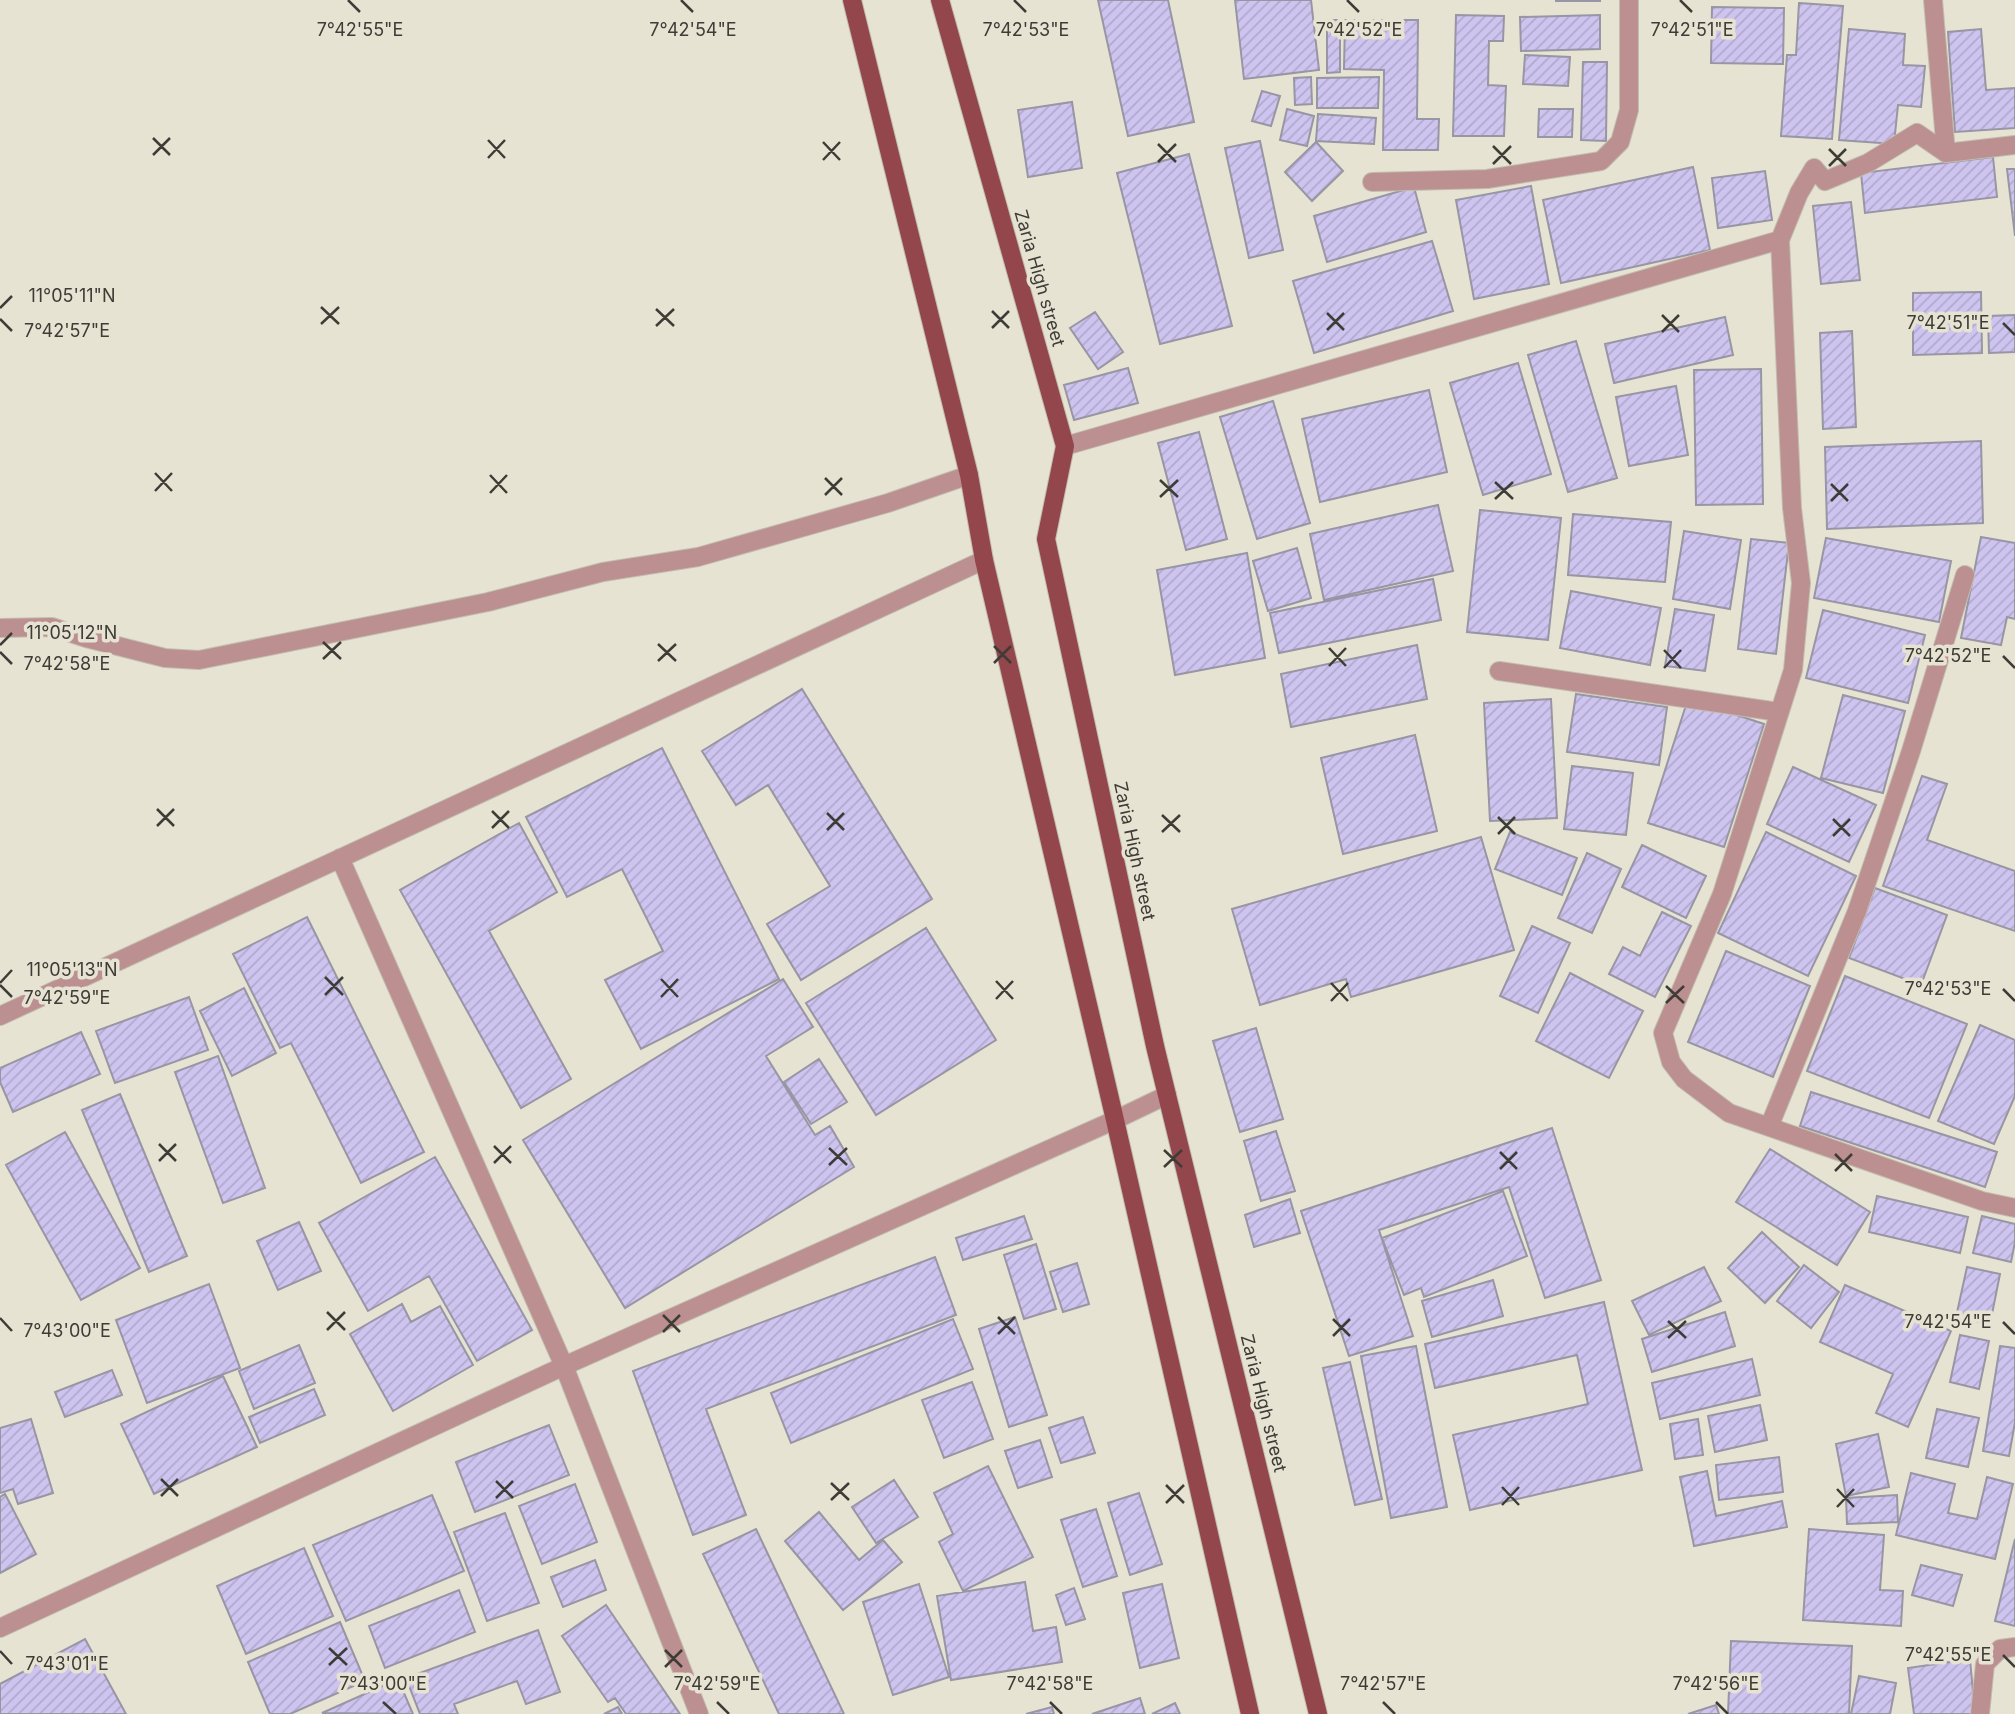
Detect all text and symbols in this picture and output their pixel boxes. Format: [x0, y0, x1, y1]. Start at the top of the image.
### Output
text: 7°42'55"E [317, 19, 403, 40]
text: 7°42'54"E [649, 19, 737, 40]
text: 7°42'53"E [983, 19, 1069, 40]
text: 7°42'52"E [1316, 19, 1402, 40]
text: 7°42'51"E [1650, 19, 1734, 40]
street label: Zaria High street [1010, 207, 1070, 349]
text: 11°05'11"N [28, 285, 116, 306]
text: 7°42'51"E [1906, 312, 1990, 333]
text: 7°42'57"E [24, 320, 110, 341]
text: 11°05'12"N [27, 622, 117, 643]
text: 7°42'52"E [1905, 645, 1991, 666]
text: 7°42'58"E [24, 653, 110, 674]
street label: Zaria High street [1110, 780, 1160, 922]
text: 11°05'13"N [27, 959, 117, 980]
text: 7°42'53"E [1905, 978, 1991, 999]
text: 7°42'59"E [24, 987, 110, 1008]
text: 7°42'54"E [1904, 1311, 1992, 1332]
text: 7°43'00"E [23, 1320, 111, 1341]
street label: Zaria High street [1237, 1332, 1291, 1474]
text: 7°42'55"E [1905, 1644, 1991, 1665]
text: 7°43'01"E [25, 1653, 109, 1674]
text: 7°43'00"E [339, 1673, 427, 1694]
text: 7°42'59"E [674, 1673, 760, 1694]
text: 7°42'58"E [1007, 1673, 1093, 1694]
text: 7°42'57"E [1340, 1673, 1426, 1694]
text: 7°42'56"E [1673, 1673, 1759, 1694]

